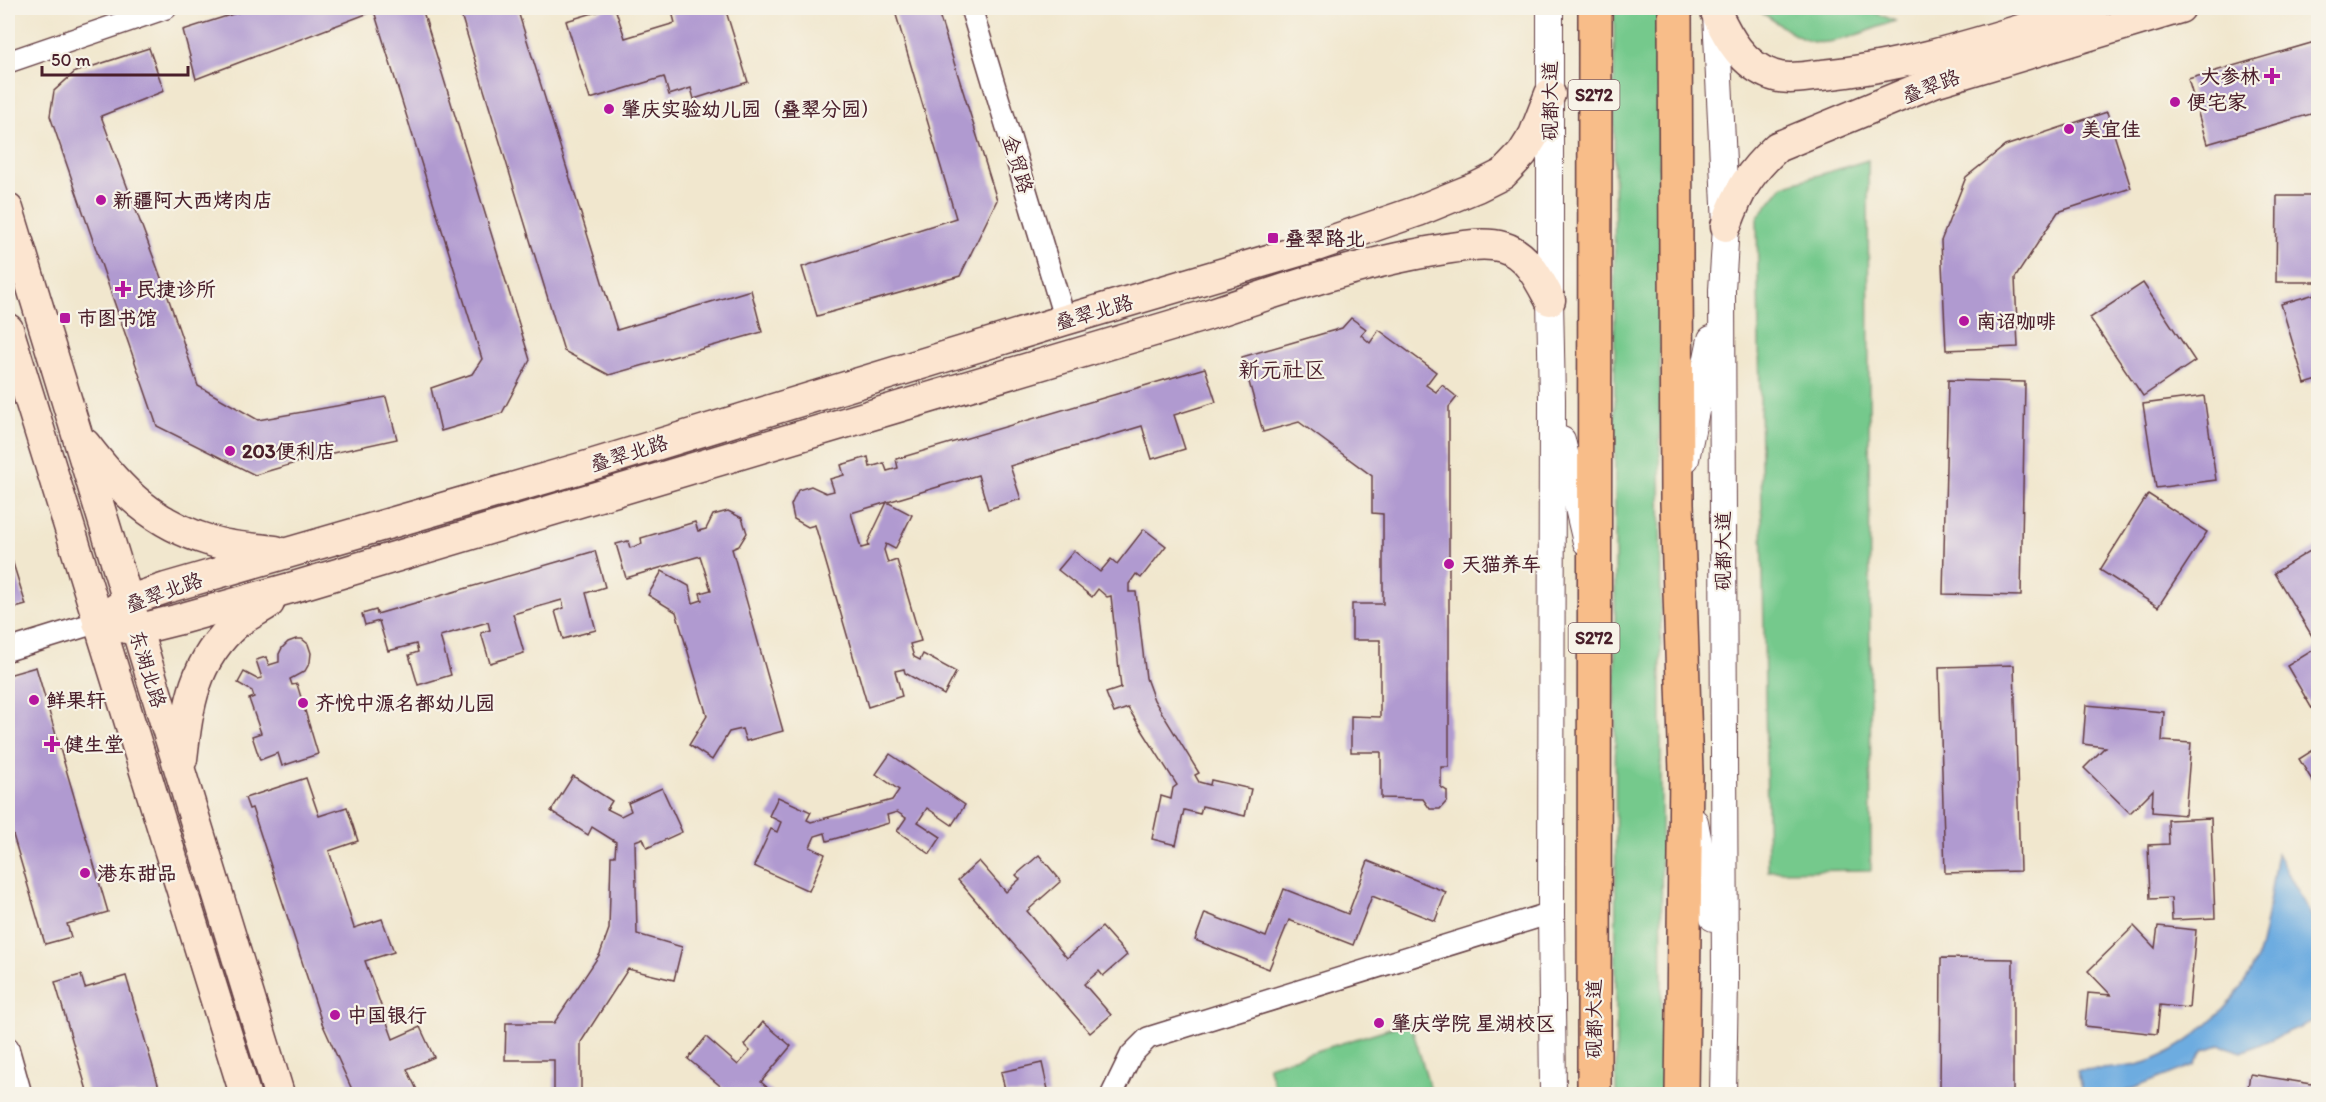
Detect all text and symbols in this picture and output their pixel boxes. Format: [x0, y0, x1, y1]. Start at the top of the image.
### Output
scale bar [42, 39, 188, 77]
text: 50 m [51, 49, 91, 71]
street label: 砚都大道 [1538, 61, 1562, 141]
street label: 叠翠路 [1899, 64, 1964, 108]
place label: 大参林 [2200, 64, 2260, 88]
marker: 大参林 [2265, 69, 2279, 83]
road number: S272 [1568, 80, 1620, 110]
place label: 便宅家 [2187, 90, 2247, 114]
marker: 便宅家 [2168, 95, 2182, 109]
place label: 肇庆实验幼儿园（叠翠分园） [621, 97, 881, 121]
marker: 肇庆实验幼儿园（叠翠分园） [602, 102, 616, 116]
place label: 美宜佳 [2081, 117, 2141, 141]
marker: 美宜佳 [2062, 122, 2076, 136]
street label: 金贸路 [998, 132, 1039, 197]
place label: 新疆阿大西烤肉店 [113, 188, 273, 212]
marker: 新疆阿大西烤肉店 [94, 193, 108, 207]
place label: 叠翠路北 [1285, 226, 1365, 250]
marker: 叠翠路北 [1266, 231, 1280, 245]
place label: 民捷诊所 [136, 277, 216, 301]
marker: 民捷诊所 [114, 280, 132, 298]
street label: 叠翠北路 [1052, 289, 1137, 335]
place label: 市图书馆 [77, 306, 157, 330]
place label: 南诏咖啡 [1976, 309, 2056, 333]
marker: 市图书馆 [58, 311, 72, 325]
marker: 南诏咖啡 [1957, 314, 1971, 328]
district label: 新元社区 [1238, 356, 1326, 383]
street label: 叠翠北路 [587, 430, 672, 476]
place label: 203便利店 [242, 439, 336, 463]
marker: 203便利店 [223, 444, 237, 458]
street label: 砚都大道 [1711, 511, 1735, 591]
place label: 天猫养车 [1461, 552, 1541, 576]
marker: 天猫养车 [1442, 557, 1456, 571]
street label: 叠翠北路 [122, 567, 207, 617]
road number: S272 [1568, 623, 1620, 653]
street label: 东湖北路 [125, 627, 171, 712]
place label: 鲜果轩 [46, 688, 106, 712]
place label: 齐悦中源名都幼儿园 [315, 691, 495, 715]
marker: 鲜果轩 [27, 693, 41, 707]
marker: 齐悦中源名都幼儿园 [296, 696, 310, 710]
place label: 健生堂 [64, 732, 124, 756]
marker: 健生堂 [45, 737, 59, 751]
place label: 港东甜品 [97, 861, 177, 885]
marker: 港东甜品 [78, 866, 92, 880]
street label: 砚都大道 [1582, 979, 1606, 1059]
place label: 中国银行 [347, 1003, 427, 1027]
marker: 中国银行 [328, 1008, 342, 1022]
place label: 肇庆学院 星湖校区 [1391, 1011, 1556, 1035]
marker: 肇庆学院 星湖校区 [1372, 1016, 1386, 1030]

